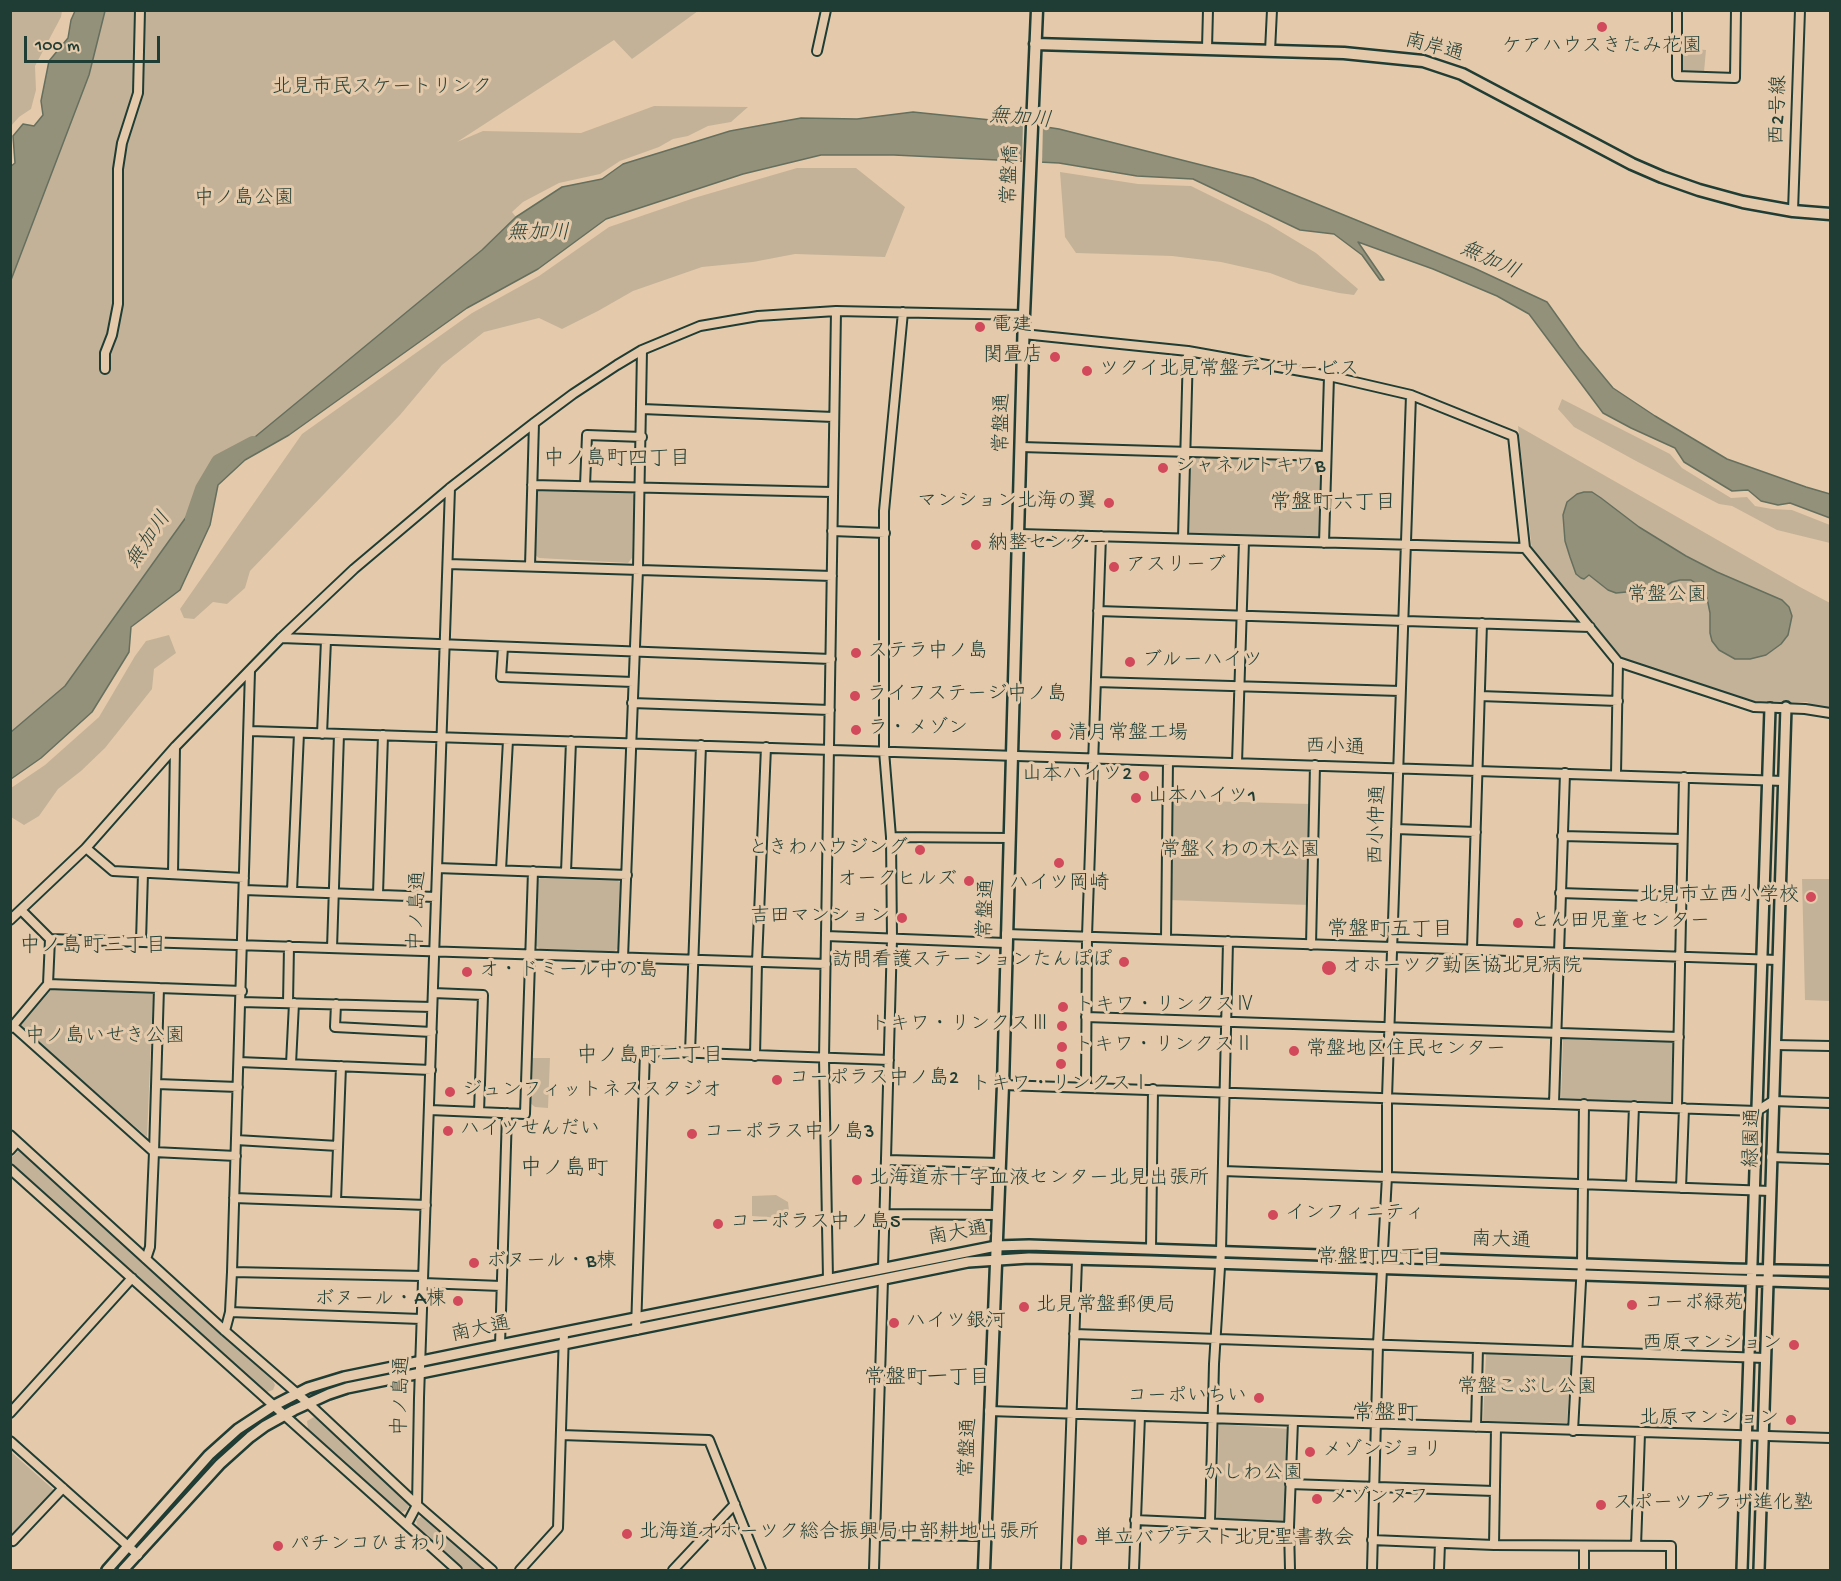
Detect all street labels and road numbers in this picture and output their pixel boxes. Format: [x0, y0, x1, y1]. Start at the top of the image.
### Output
street label: 南岸通 [1402, 30, 1466, 68]
street label: 西2号線 [1767, 75, 1793, 145]
street label: 常盤橋 [999, 145, 1025, 205]
street label: 常盤通 [991, 393, 1017, 453]
street label: 西小通 [1305, 736, 1365, 762]
street label: 西小仲通 [1366, 785, 1392, 865]
street label: 中ノ島通 [406, 871, 432, 951]
street label: 常盤通 [975, 879, 1001, 939]
street label: 緑園通 [1741, 1108, 1767, 1168]
street label: 南大通 [926, 1218, 990, 1252]
street label: 南大通 [1471, 1229, 1531, 1255]
street label: 南大通 [449, 1313, 513, 1349]
street label: 中ノ島通 [390, 1356, 416, 1436]
street label: 常盤通 [957, 1418, 983, 1478]

